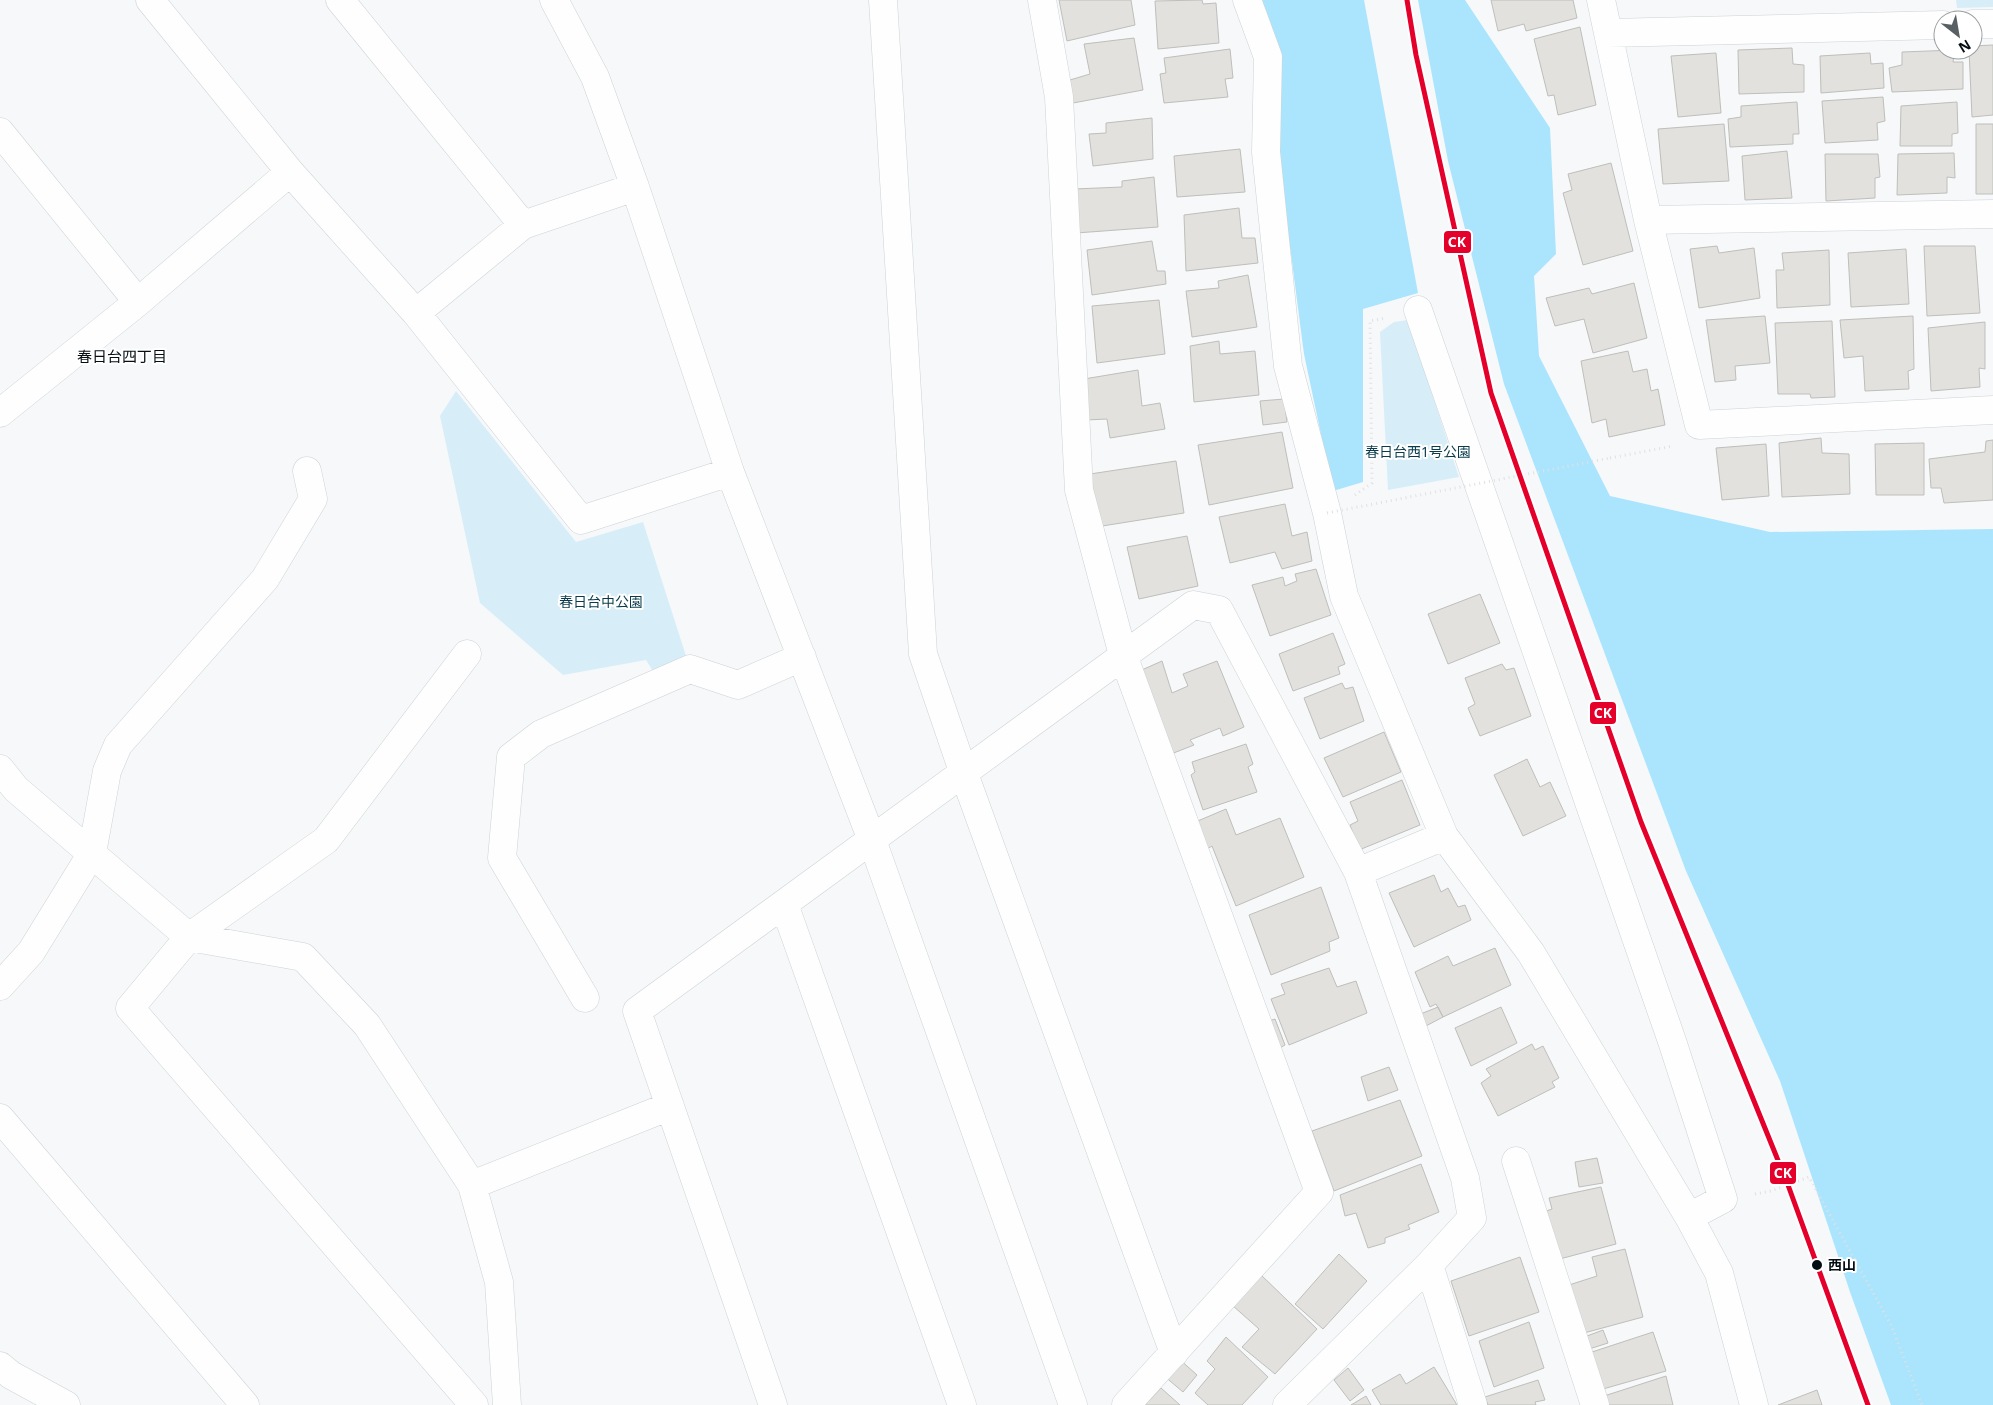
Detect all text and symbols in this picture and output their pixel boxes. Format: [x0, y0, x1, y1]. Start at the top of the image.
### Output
north arrow [1933, 10, 1983, 60]
text: N [1955, 35, 1975, 58]
line badge: CK [1443, 230, 1472, 254]
text: CK [1448, 232, 1467, 251]
district label: 春日台四丁目 [77, 346, 167, 366]
park label: 春日台西1号公園 [1365, 442, 1471, 461]
park label: 春日台中公園 [559, 592, 643, 611]
line badge: CK [1589, 701, 1617, 725]
text: CK [1594, 703, 1613, 722]
line badge: CK [1769, 1161, 1797, 1185]
text: CK [1774, 1163, 1793, 1182]
place label: 西山 [1828, 1255, 1856, 1274]
marker: 西山 [1810, 1258, 1824, 1272]

